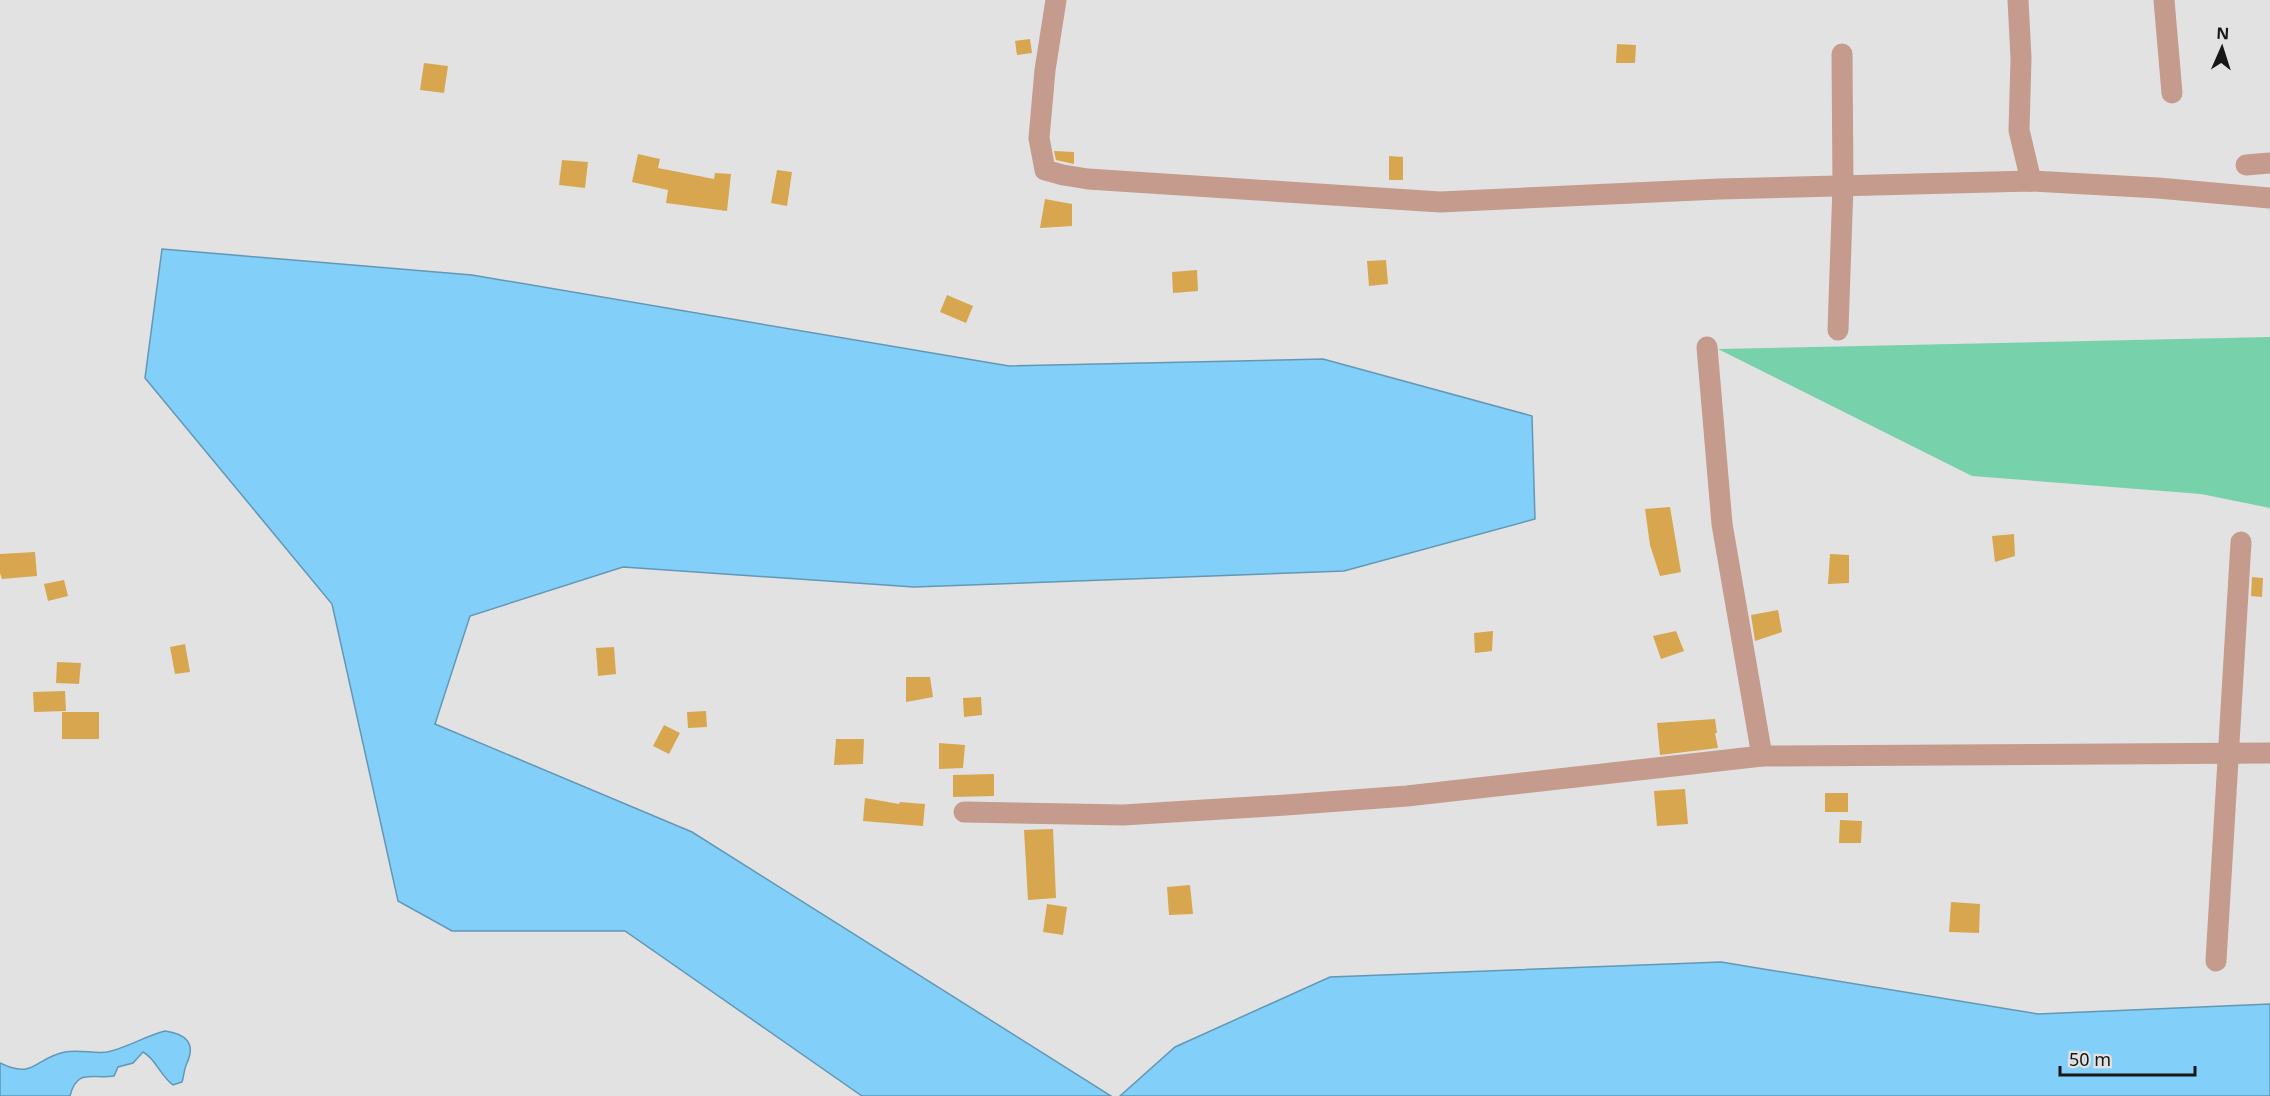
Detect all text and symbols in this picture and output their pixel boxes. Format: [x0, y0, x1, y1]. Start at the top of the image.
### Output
north arrow [2192, 18, 2252, 78]
text: N [2216, 22, 2230, 44]
scale bar [2060, 1039, 2195, 1077]
text: 50 m [2069, 1047, 2111, 1071]

